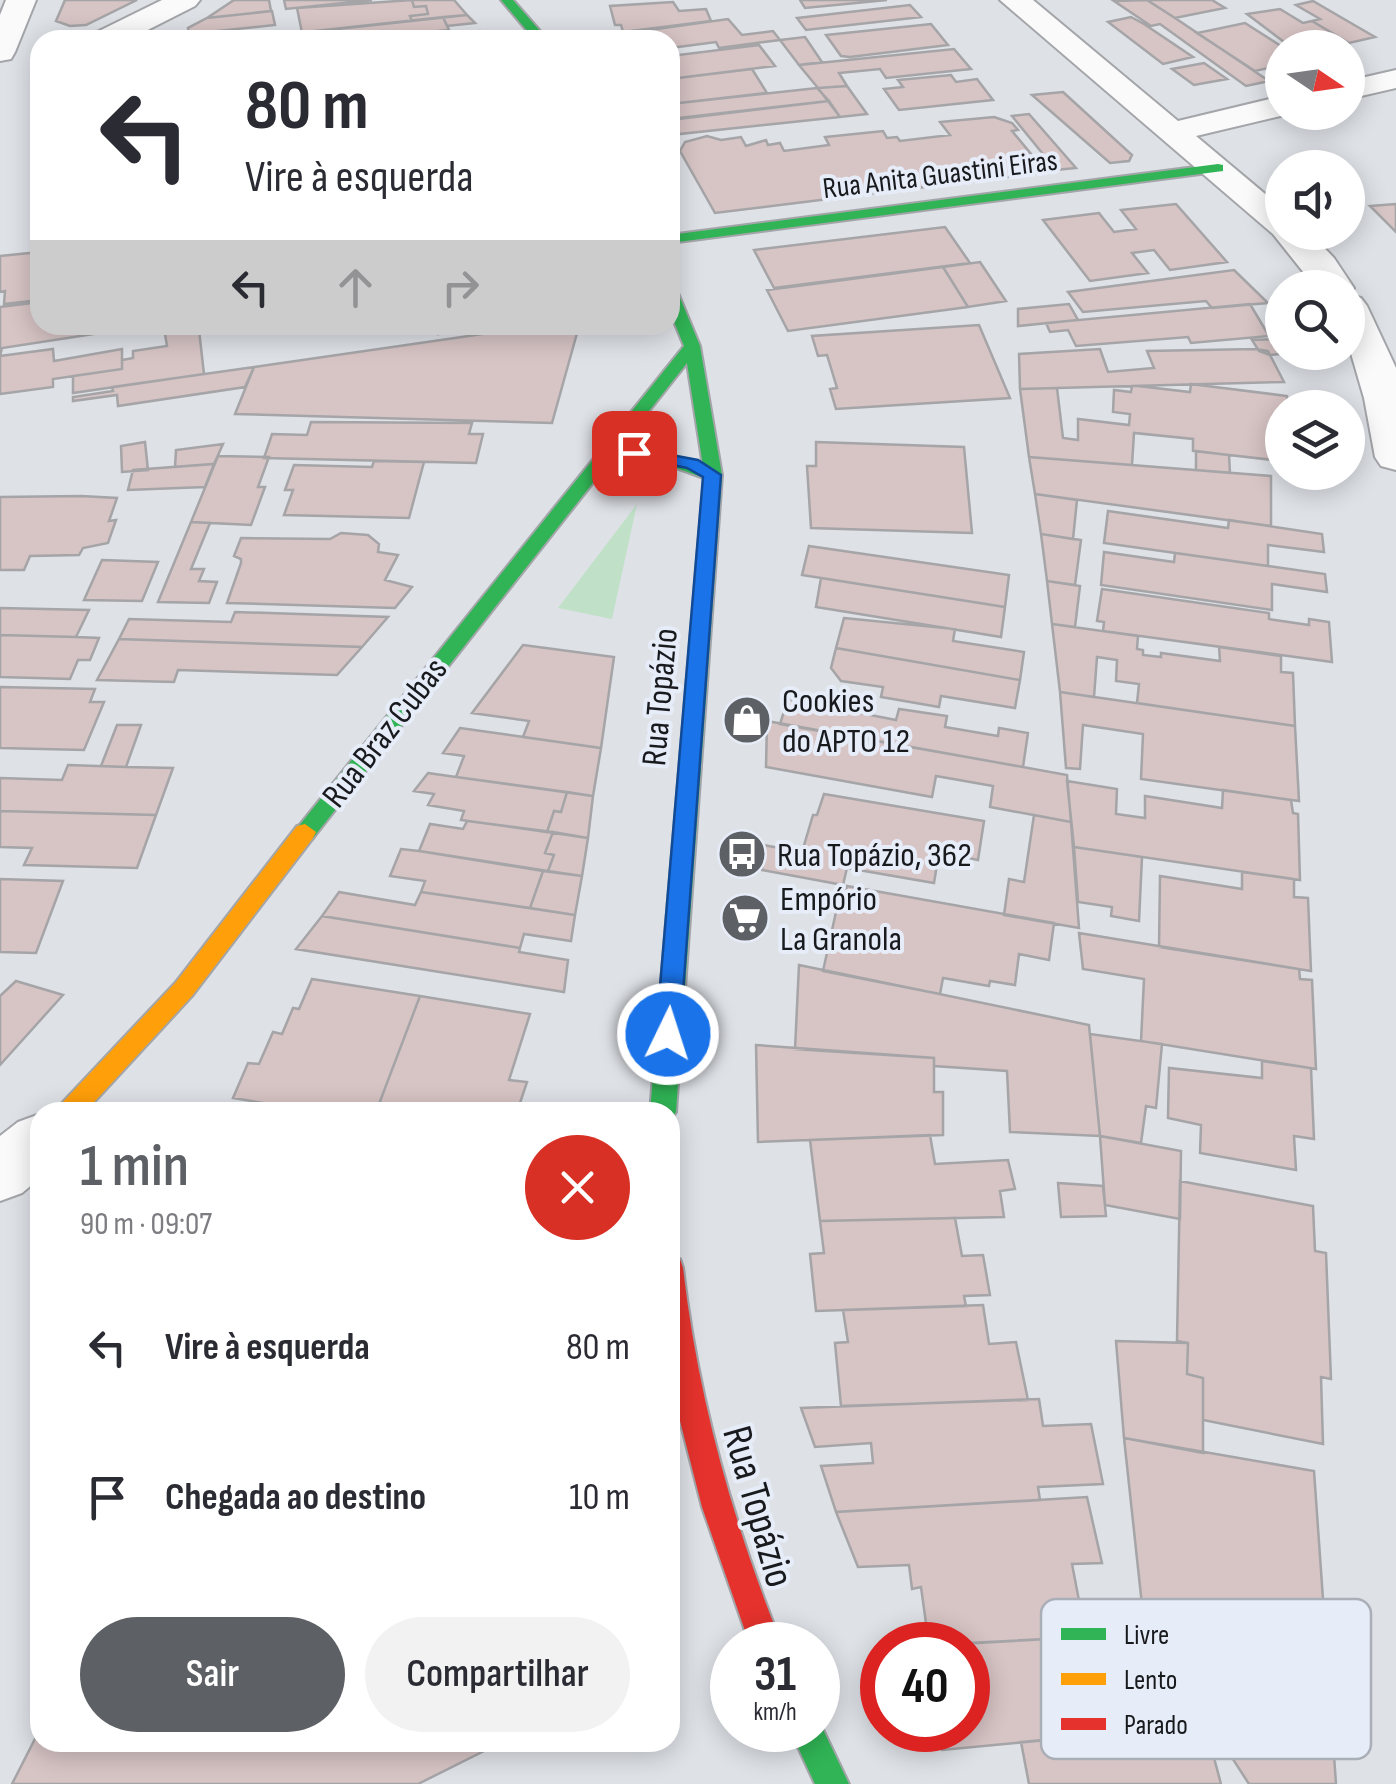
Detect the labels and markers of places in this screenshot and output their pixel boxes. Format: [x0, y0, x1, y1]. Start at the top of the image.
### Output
pin [592, 411, 677, 496]
place label: Cookies do APTO 12 [782, 680, 910, 763]
shop icon: Cookies do APTO 12 [721, 694, 773, 746]
bus stop icon: Rua Topázio, 362 [716, 828, 768, 880]
place label: Rua Topázio, 362 [777, 834, 972, 877]
place label: Empório La Granola [780, 878, 902, 961]
supermarket icon: Empório La Granola [719, 892, 771, 944]

